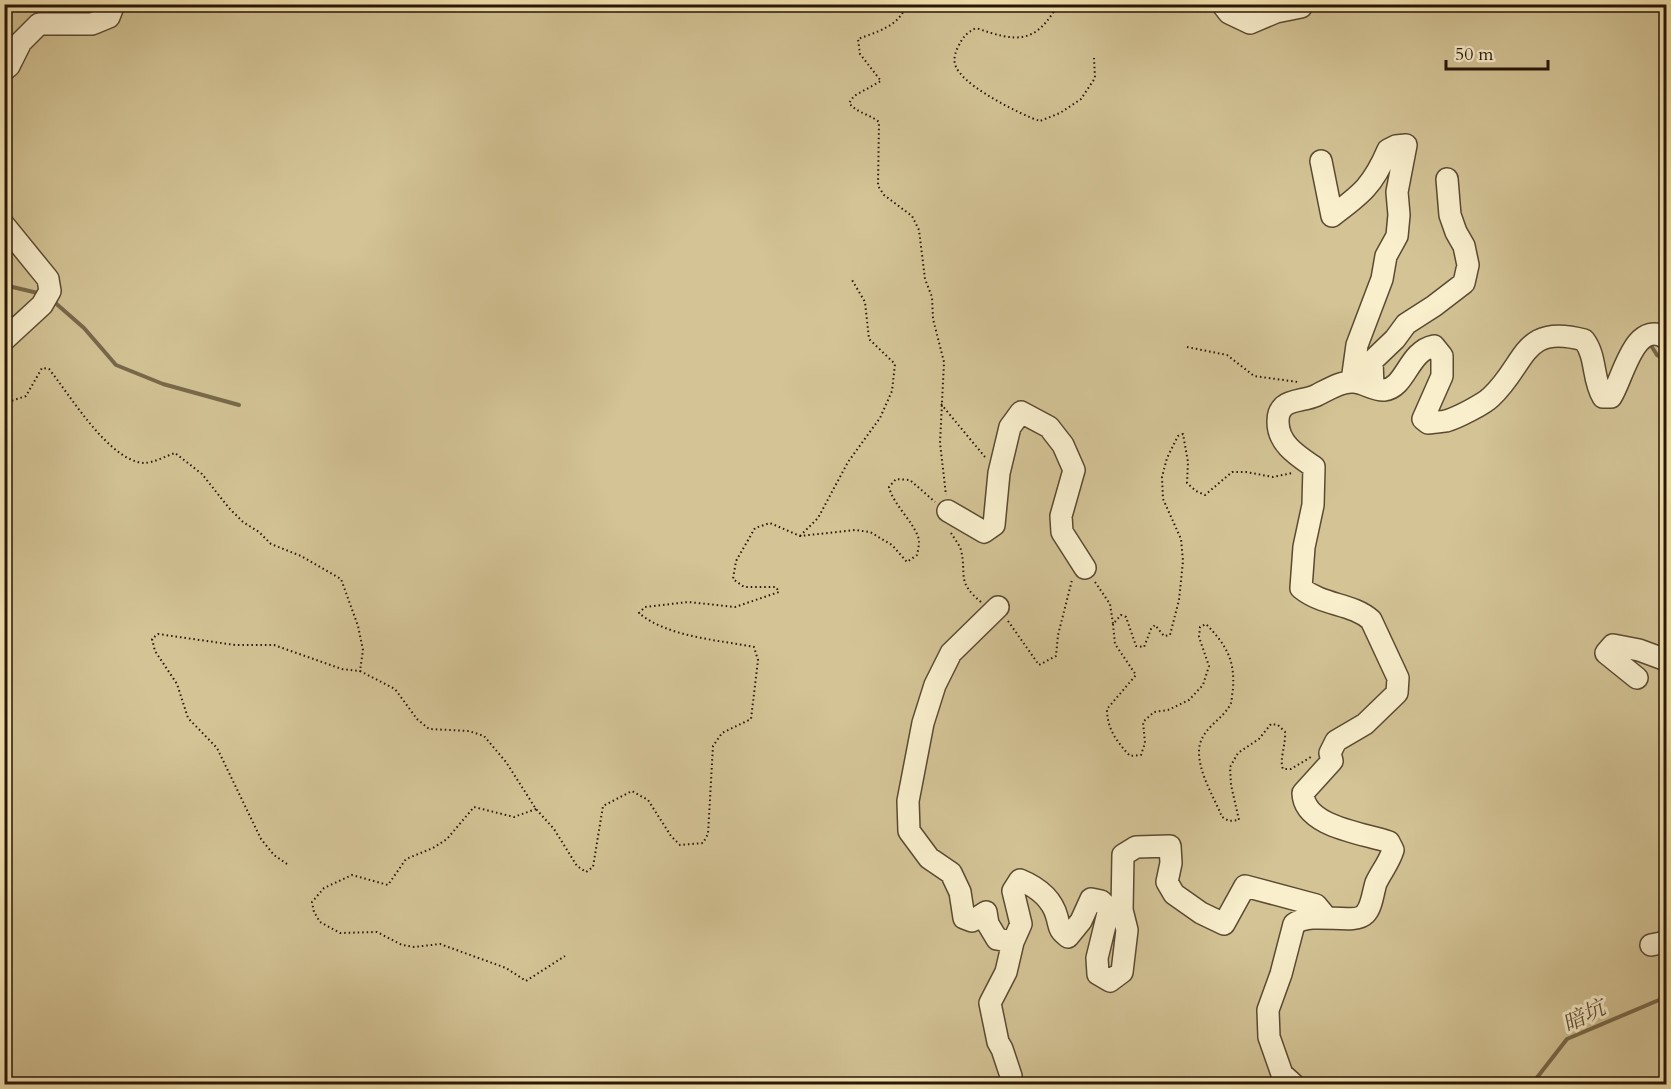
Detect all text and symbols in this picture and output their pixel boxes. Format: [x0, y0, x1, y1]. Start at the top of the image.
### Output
scale bar [1446, 33, 1548, 71]
text: 50 m [1455, 42, 1494, 67]
water label: 暗坑 [1558, 992, 1613, 1039]

